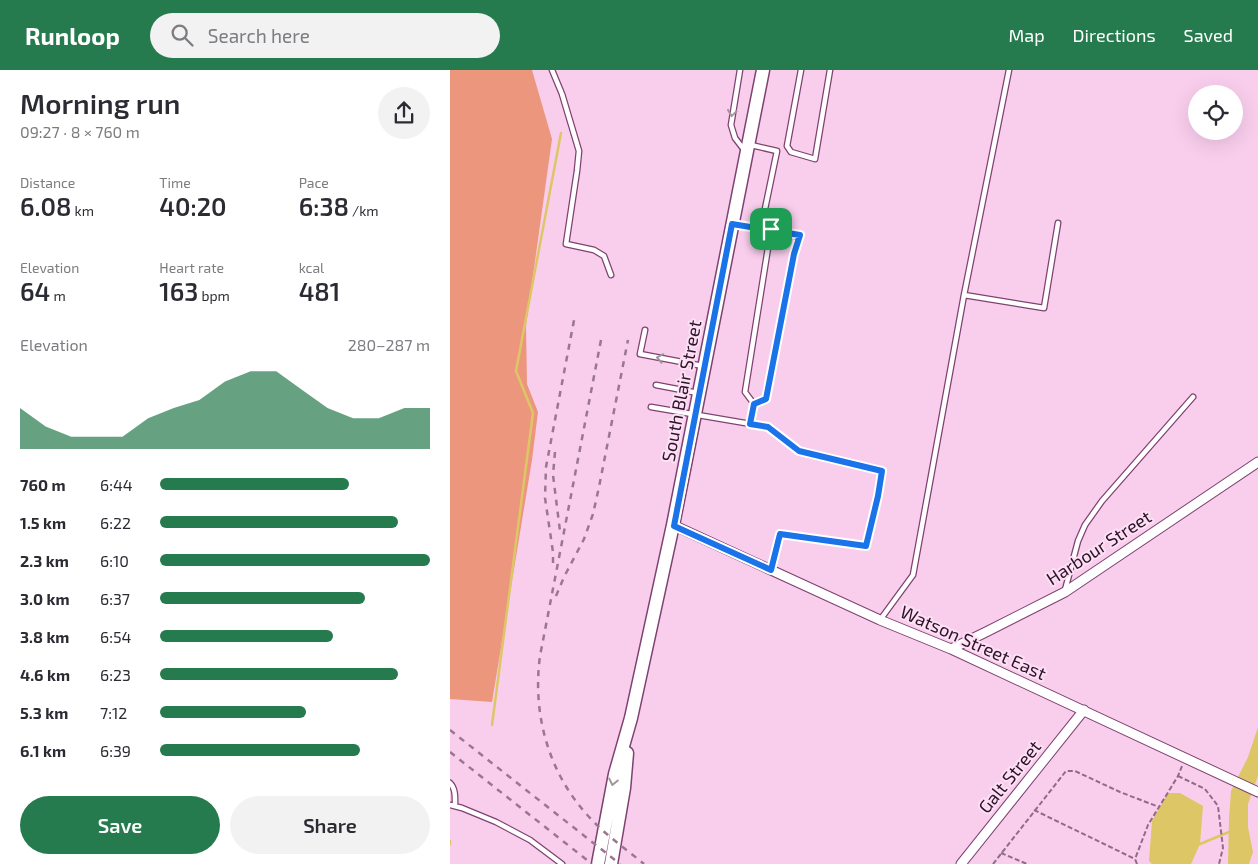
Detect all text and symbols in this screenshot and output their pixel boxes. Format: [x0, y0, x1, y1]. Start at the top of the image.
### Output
search box [150, 13, 500, 58]
text: Runloop [25, 21, 120, 50]
icon: search [168, 21, 196, 49]
text: Search here [208, 24, 310, 47]
text: Map [1008, 24, 1045, 46]
text: Directions [1073, 24, 1156, 46]
text: Saved [1184, 24, 1233, 46]
map controls [1188, 85, 1243, 140]
button: locate [1188, 85, 1243, 140]
text: Morning run [20, 86, 180, 120]
button: share [378, 87, 430, 139]
one-way arrow [728, 109, 738, 117]
text: 09:27 · 8 × 760 m [20, 122, 140, 141]
text: Distance [20, 174, 75, 191]
text: Time [159, 174, 191, 191]
text: Pace [299, 174, 329, 191]
text: 6.08 [20, 191, 71, 221]
text: 40:20 [159, 191, 227, 221]
text: 6:38 [299, 191, 349, 221]
text: km [71, 202, 94, 219]
text: /km [349, 202, 379, 219]
pin [750, 208, 792, 250]
icon: arrive [757, 215, 785, 243]
text: Elevation [20, 259, 79, 276]
text: Heart rate [159, 259, 224, 276]
text: kcal [299, 259, 324, 276]
text: 64 [20, 276, 50, 306]
text: 163 [159, 276, 198, 306]
text: 481 [299, 276, 340, 306]
text: m [50, 287, 66, 304]
text: bpm [198, 287, 230, 304]
street label: South Blair Street [657, 318, 706, 463]
text: Elevation [20, 335, 88, 354]
text: 280–287 m [348, 335, 430, 354]
one-way arrow [656, 353, 665, 363]
text: 760 m [20, 475, 66, 494]
text: 6:44 [100, 475, 133, 494]
street label: Harbour Street [1042, 505, 1155, 589]
text: 1.5 km [20, 513, 66, 532]
text: 6:22 [100, 513, 131, 532]
text: 2.3 km [20, 551, 69, 570]
text: 6:10 [100, 551, 129, 570]
text: 3.0 km [20, 589, 70, 608]
text: 6:37 [100, 589, 130, 608]
street label: Watson Street East [897, 600, 1050, 684]
text: 3.8 km [20, 627, 69, 646]
text: 6:54 [100, 627, 131, 646]
text: 4.6 km [20, 665, 70, 684]
text: 6:23 [100, 665, 131, 684]
text: 5.3 km [20, 703, 68, 722]
text: 7:12 [100, 703, 127, 722]
street label: Galt Street [973, 735, 1045, 817]
text: 6.1 km [20, 741, 66, 760]
text: 6:39 [100, 741, 131, 760]
one-way arrow [609, 777, 619, 786]
button: Save [20, 796, 220, 854]
button: Share [230, 796, 430, 854]

